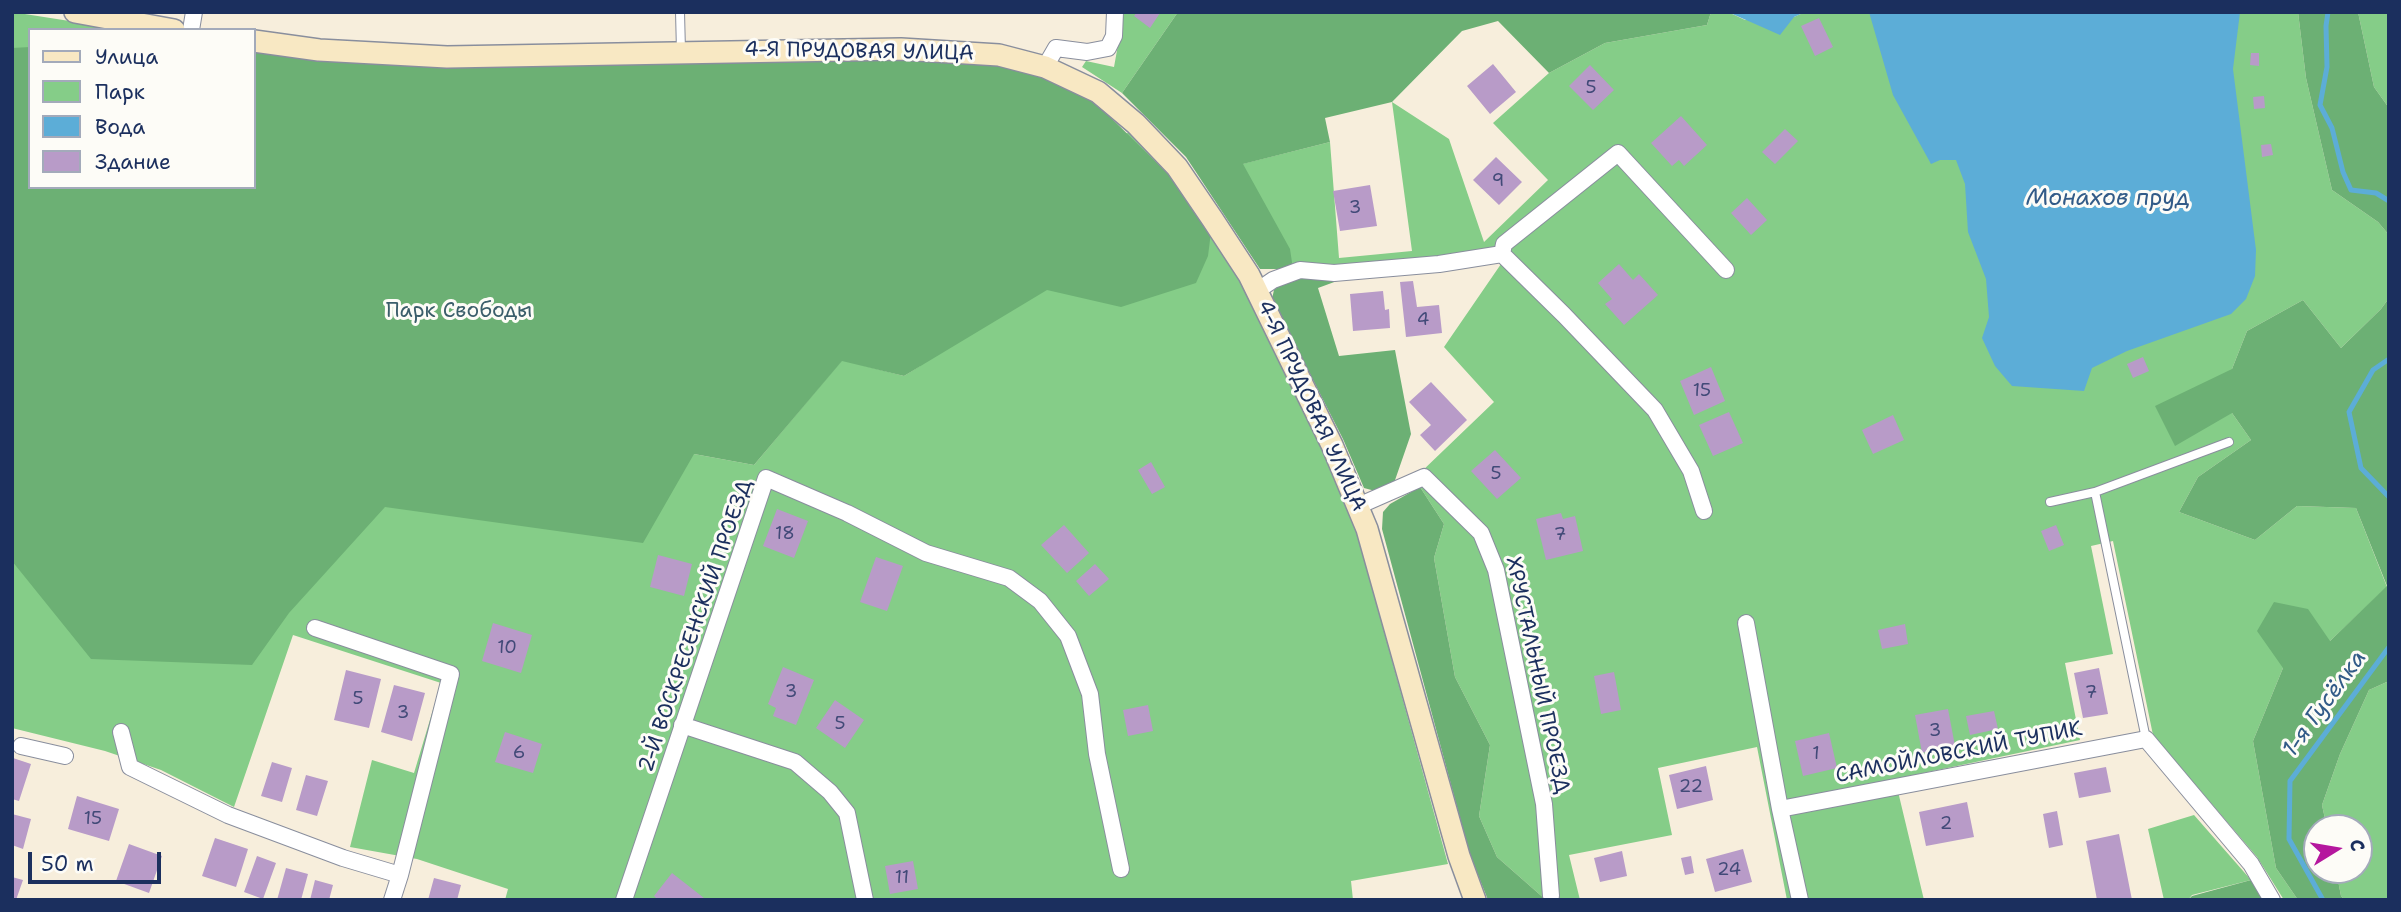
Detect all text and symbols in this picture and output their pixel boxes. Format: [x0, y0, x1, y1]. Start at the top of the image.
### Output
legend [28, 28, 256, 189]
street label: 4-Я ПРУДОВАЯ УЛИЦА [744, 37, 974, 67]
text: Улица [95, 43, 158, 71]
house number: 5 [1585, 77, 1597, 99]
text: Парк [95, 78, 145, 106]
text: Вода [95, 113, 145, 141]
text: Здание [95, 148, 171, 176]
house number: 9 [1492, 170, 1504, 192]
water label: Монахов пруд [2026, 185, 2190, 213]
house number: 3 [1349, 197, 1361, 219]
street label: 4-Я ПРУДОВАЯ УЛИЦА [1251, 296, 1371, 516]
park label: Парк Свободы [386, 299, 532, 325]
house number: 4 [1417, 309, 1429, 331]
house number: 15 [1693, 380, 1711, 402]
house number: 5 [1490, 463, 1502, 485]
street label: 2-Й ВОСКРЕСЕНСКИЙ ПРОЕЗД [634, 476, 758, 776]
house number: 18 [775, 523, 795, 545]
house number: 7 [1554, 524, 1566, 546]
street label: ХРУСТАЛЬНЫЙ ПРОЕЗД [1500, 554, 1574, 796]
house number: 10 [497, 637, 517, 659]
water label: 1-я Гусёлка [2277, 645, 2373, 763]
house number: 3 [785, 681, 797, 703]
house number: 7 [2085, 682, 2097, 704]
house number: 5 [352, 688, 364, 710]
house number: 3 [397, 702, 409, 724]
house number: 5 [834, 713, 846, 735]
street label: САМОЙЛОВСКИЙ ТУПИК [1833, 717, 2085, 789]
house number: 3 [1929, 720, 1941, 742]
house number: 6 [513, 742, 525, 764]
house number: 1 [1812, 743, 1820, 765]
house number: 22 [1679, 776, 1703, 798]
house number: 15 [84, 808, 102, 830]
house number: 2 [1940, 813, 1952, 835]
north arrow [2303, 814, 2373, 884]
text: С [2344, 837, 2371, 853]
scale bar [32, 838, 164, 882]
text: 50 m [41, 850, 94, 878]
house number: 24 [1717, 859, 1741, 881]
house number: 11 [895, 867, 909, 889]

